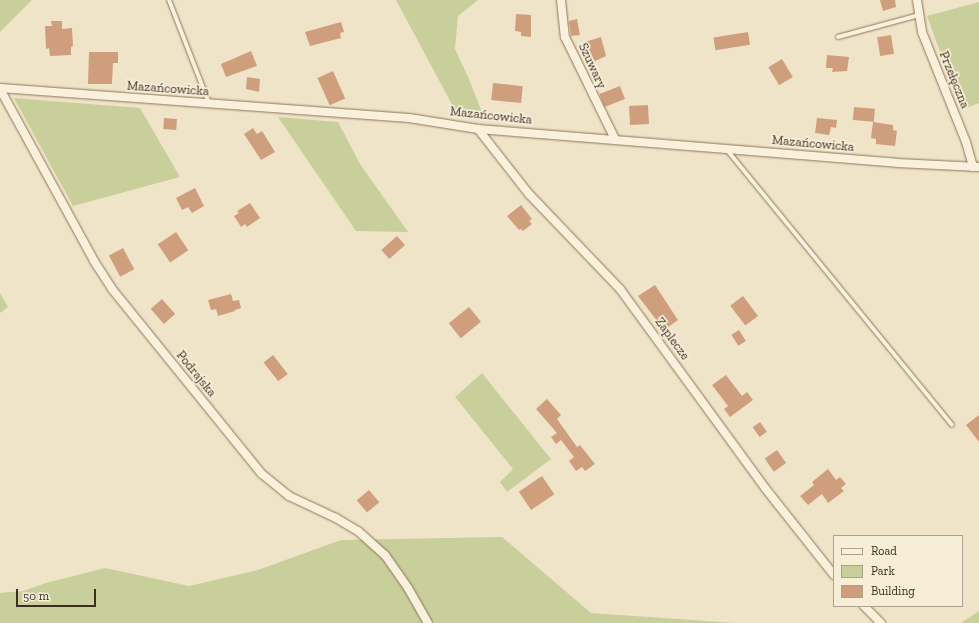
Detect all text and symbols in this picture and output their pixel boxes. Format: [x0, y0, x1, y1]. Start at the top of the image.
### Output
street label: Szuwary [575, 41, 609, 91]
street label: Przełęczna [935, 49, 973, 111]
street label: Mazańcowicka [126, 78, 210, 100]
street label: Mazańcowicka [449, 104, 533, 128]
street label: Mazańcowicka [771, 133, 855, 155]
street label: Zaplecze [651, 315, 693, 363]
street label: Podrajska [173, 348, 219, 400]
legend [833, 535, 963, 607]
text: Road [871, 544, 897, 558]
text: Park [871, 564, 895, 578]
scale bar [18, 581, 98, 607]
text: Building [871, 584, 915, 598]
text: 50 m [23, 589, 49, 603]

